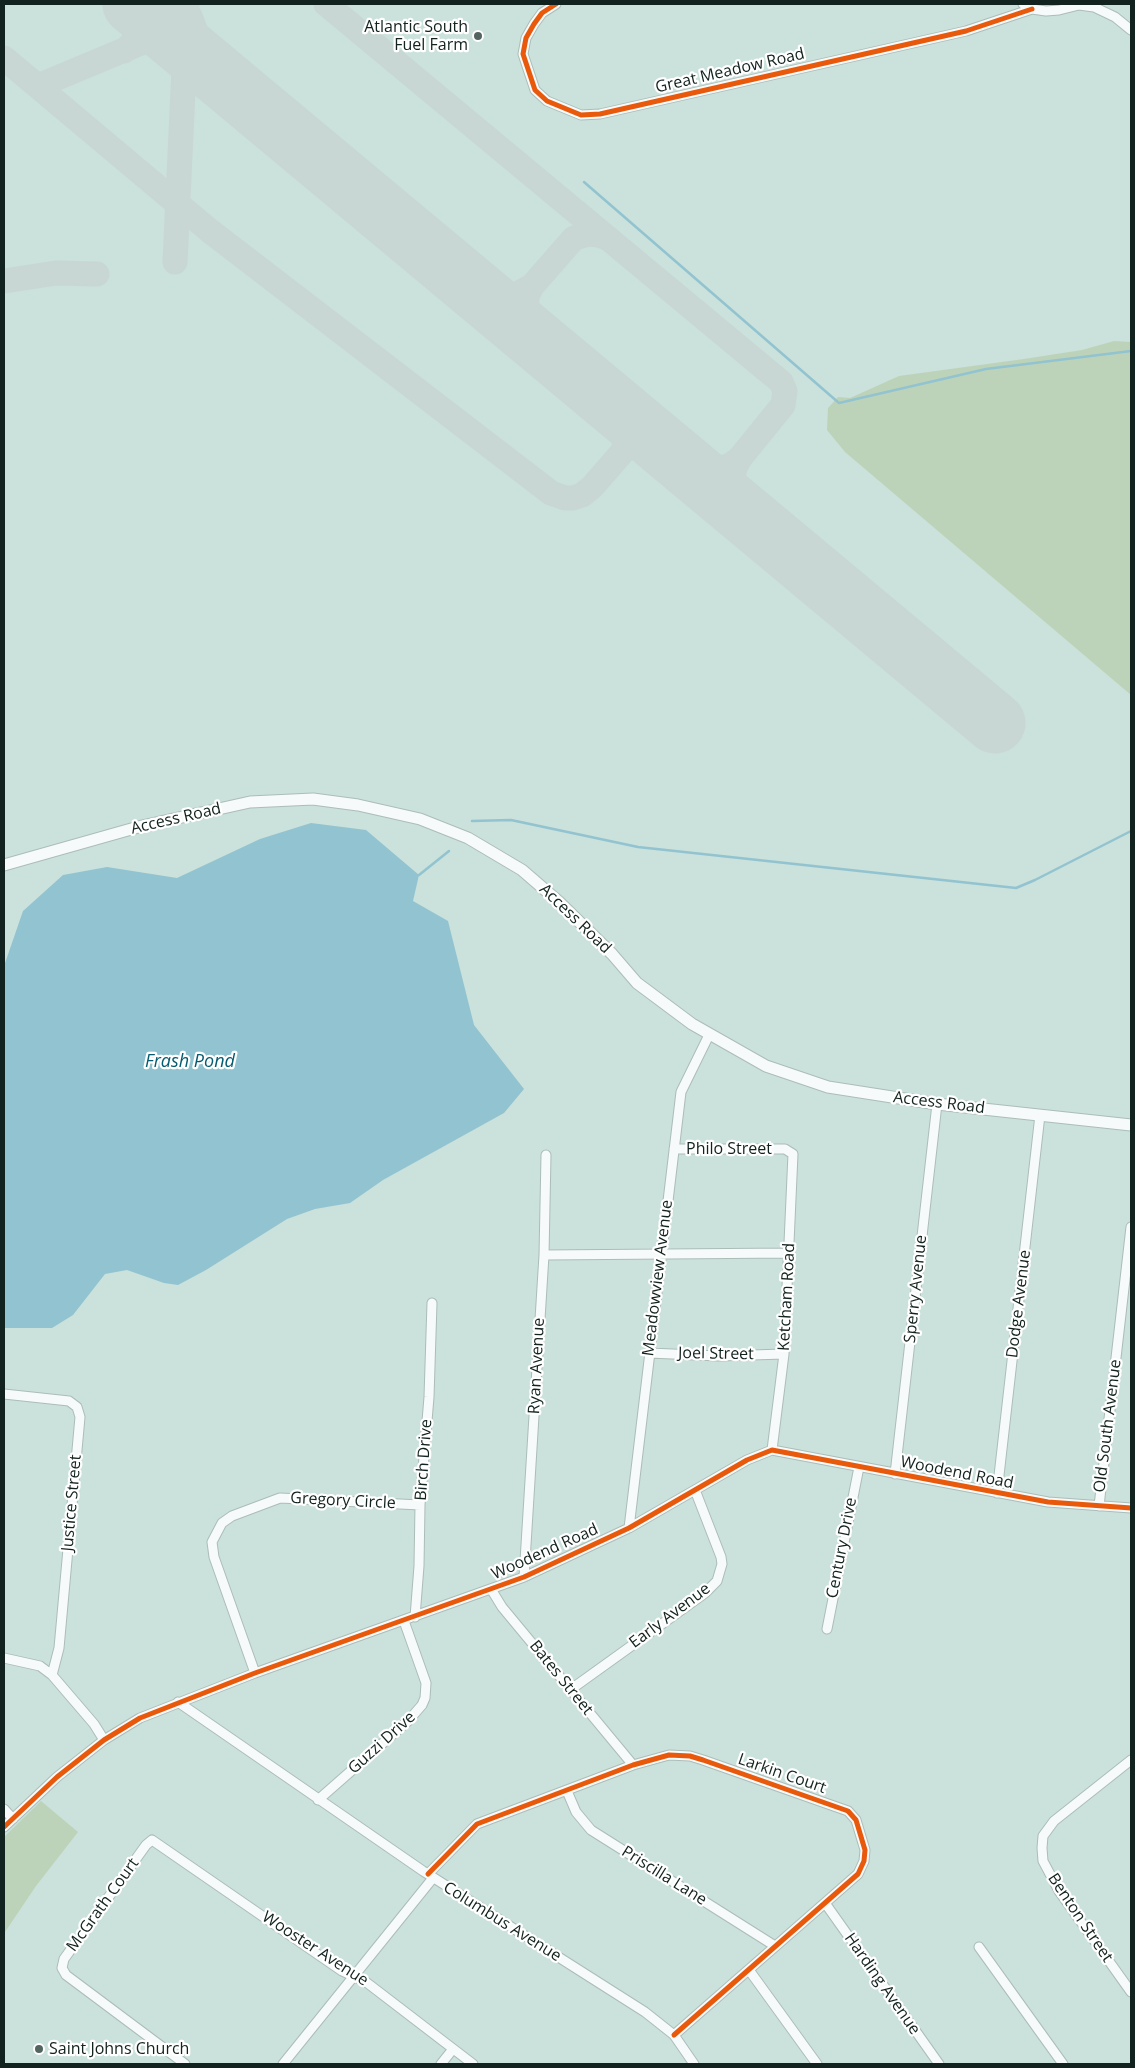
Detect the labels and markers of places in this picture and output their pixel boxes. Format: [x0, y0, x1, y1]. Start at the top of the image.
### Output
place label: Atlantic South Fuel Farm [364, 17, 468, 55]
marker: Atlantic South Fuel Farm [472, 30, 484, 42]
place label: Saint Johns Church [49, 2039, 189, 2059]
marker: Saint Johns Church [33, 2043, 45, 2055]

